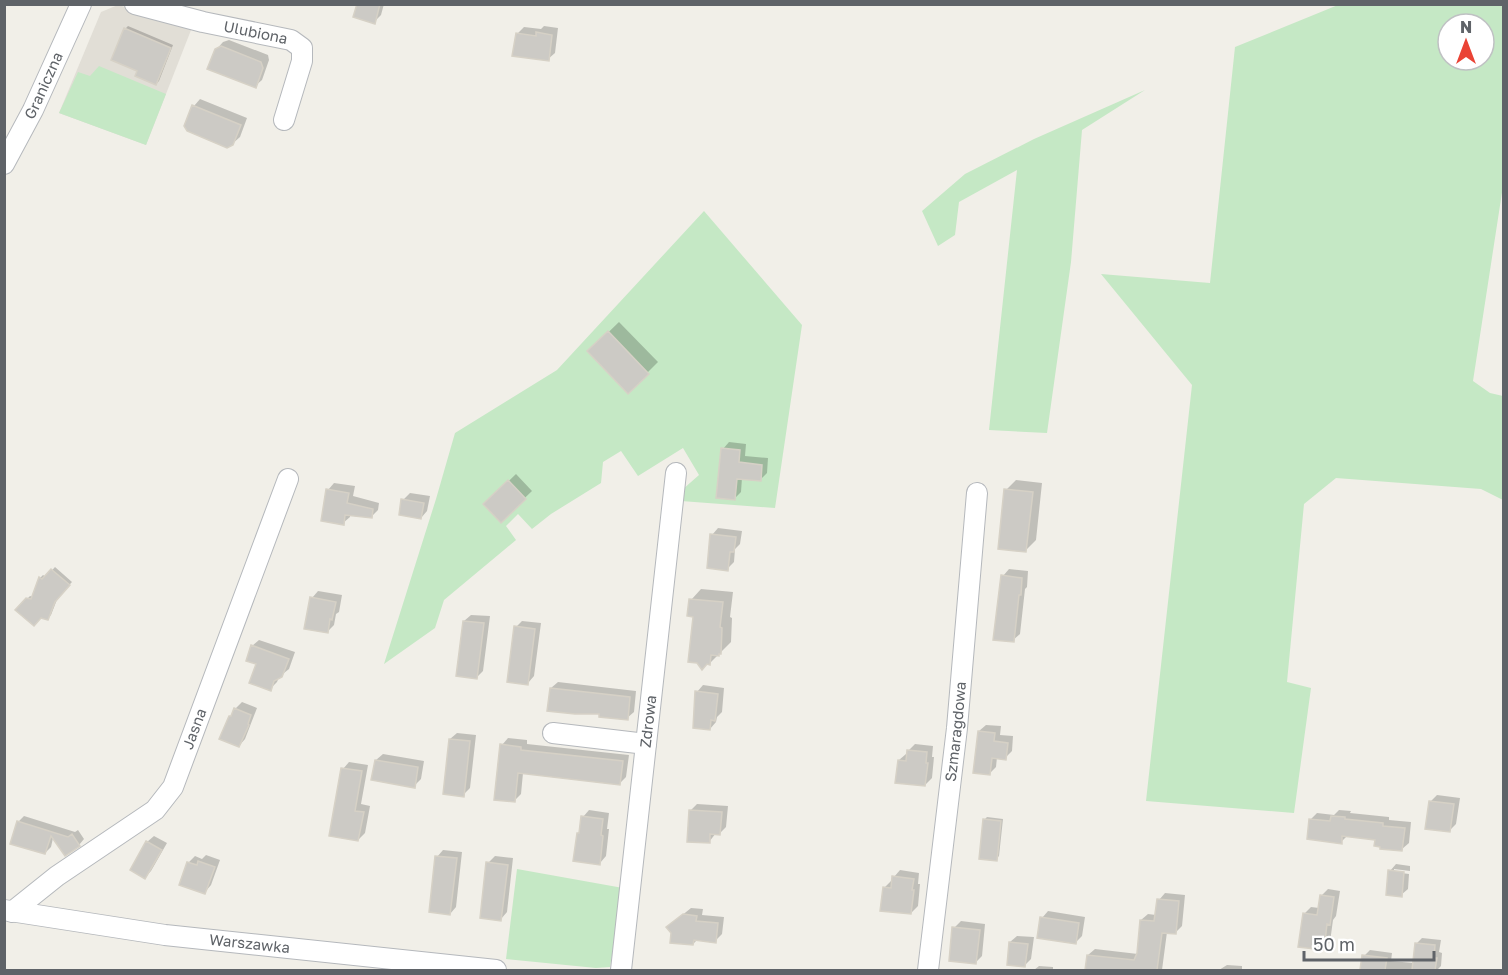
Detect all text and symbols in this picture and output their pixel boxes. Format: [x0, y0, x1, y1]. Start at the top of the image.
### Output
north arrow [1436, 12, 1496, 72]
street label: Ulubiona [222, 16, 289, 47]
text: N [1460, 17, 1472, 37]
street label: Graniczna [20, 49, 66, 122]
street label: Szmaragdowa [941, 681, 969, 783]
street label: Zdrowa [636, 694, 659, 749]
street label: Jasna [178, 706, 210, 752]
scale bar [1304, 924, 1434, 962]
street label: Warszawka [208, 930, 291, 956]
text: 50 m [1313, 933, 1355, 955]

